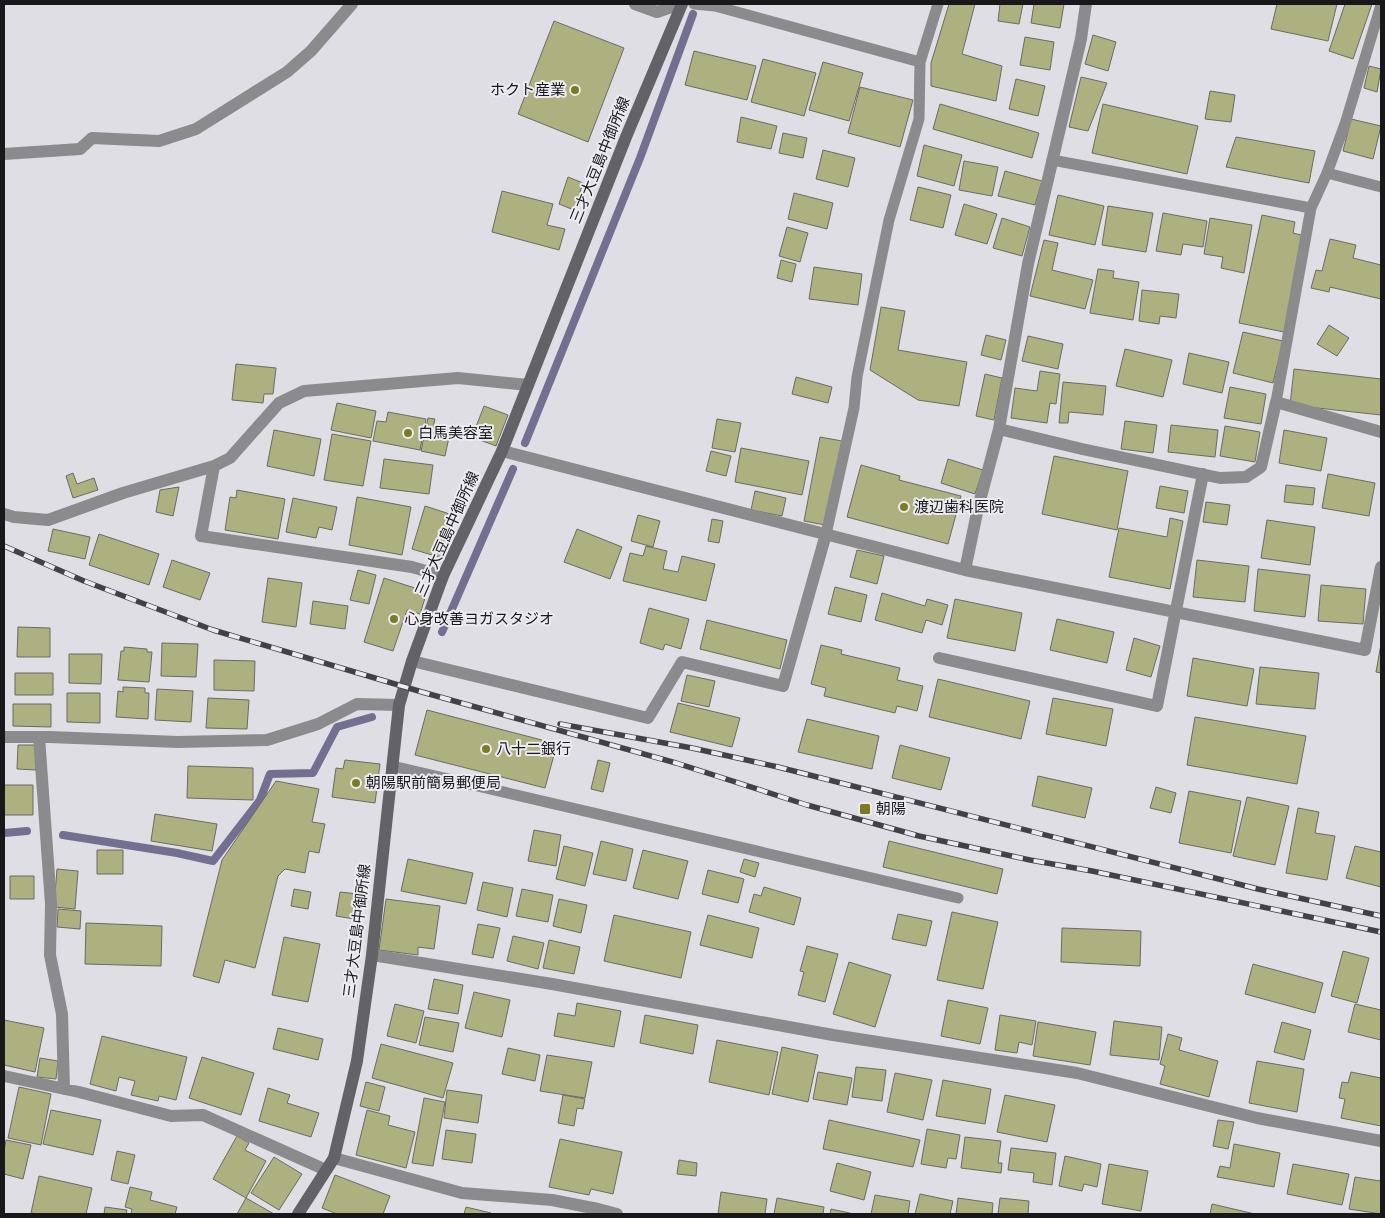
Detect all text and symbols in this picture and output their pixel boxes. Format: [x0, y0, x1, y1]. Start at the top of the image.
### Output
place label: ホクト産業 [490, 80, 565, 100]
marker: ホクト産業 [569, 84, 581, 96]
street label: 三才大豆島中御所線 [565, 94, 635, 226]
place label: 白馬美容室 [418, 423, 493, 443]
marker: 白馬美容室 [402, 427, 414, 439]
street label: 三才大豆島中御所線 [410, 468, 484, 600]
place label: 渡辺歯科医院 [914, 497, 1004, 517]
marker: 渡辺歯科医院 [898, 501, 910, 513]
place label: 心身改善ヨガスタジオ [404, 609, 554, 629]
marker: 心身改善ヨガスタジオ [388, 613, 400, 625]
place label: 八十二銀行 [496, 739, 571, 759]
marker: 八十二銀行 [480, 743, 492, 755]
place label: 朝陽駅前簡易郵便局 [366, 773, 501, 793]
marker: 朝陽駅前簡易郵便局 [350, 777, 362, 789]
place label: 朝陽 [876, 799, 906, 819]
marker: 朝陽 [858, 802, 872, 816]
street label: 三才大豆島中御所線 [339, 863, 375, 999]

